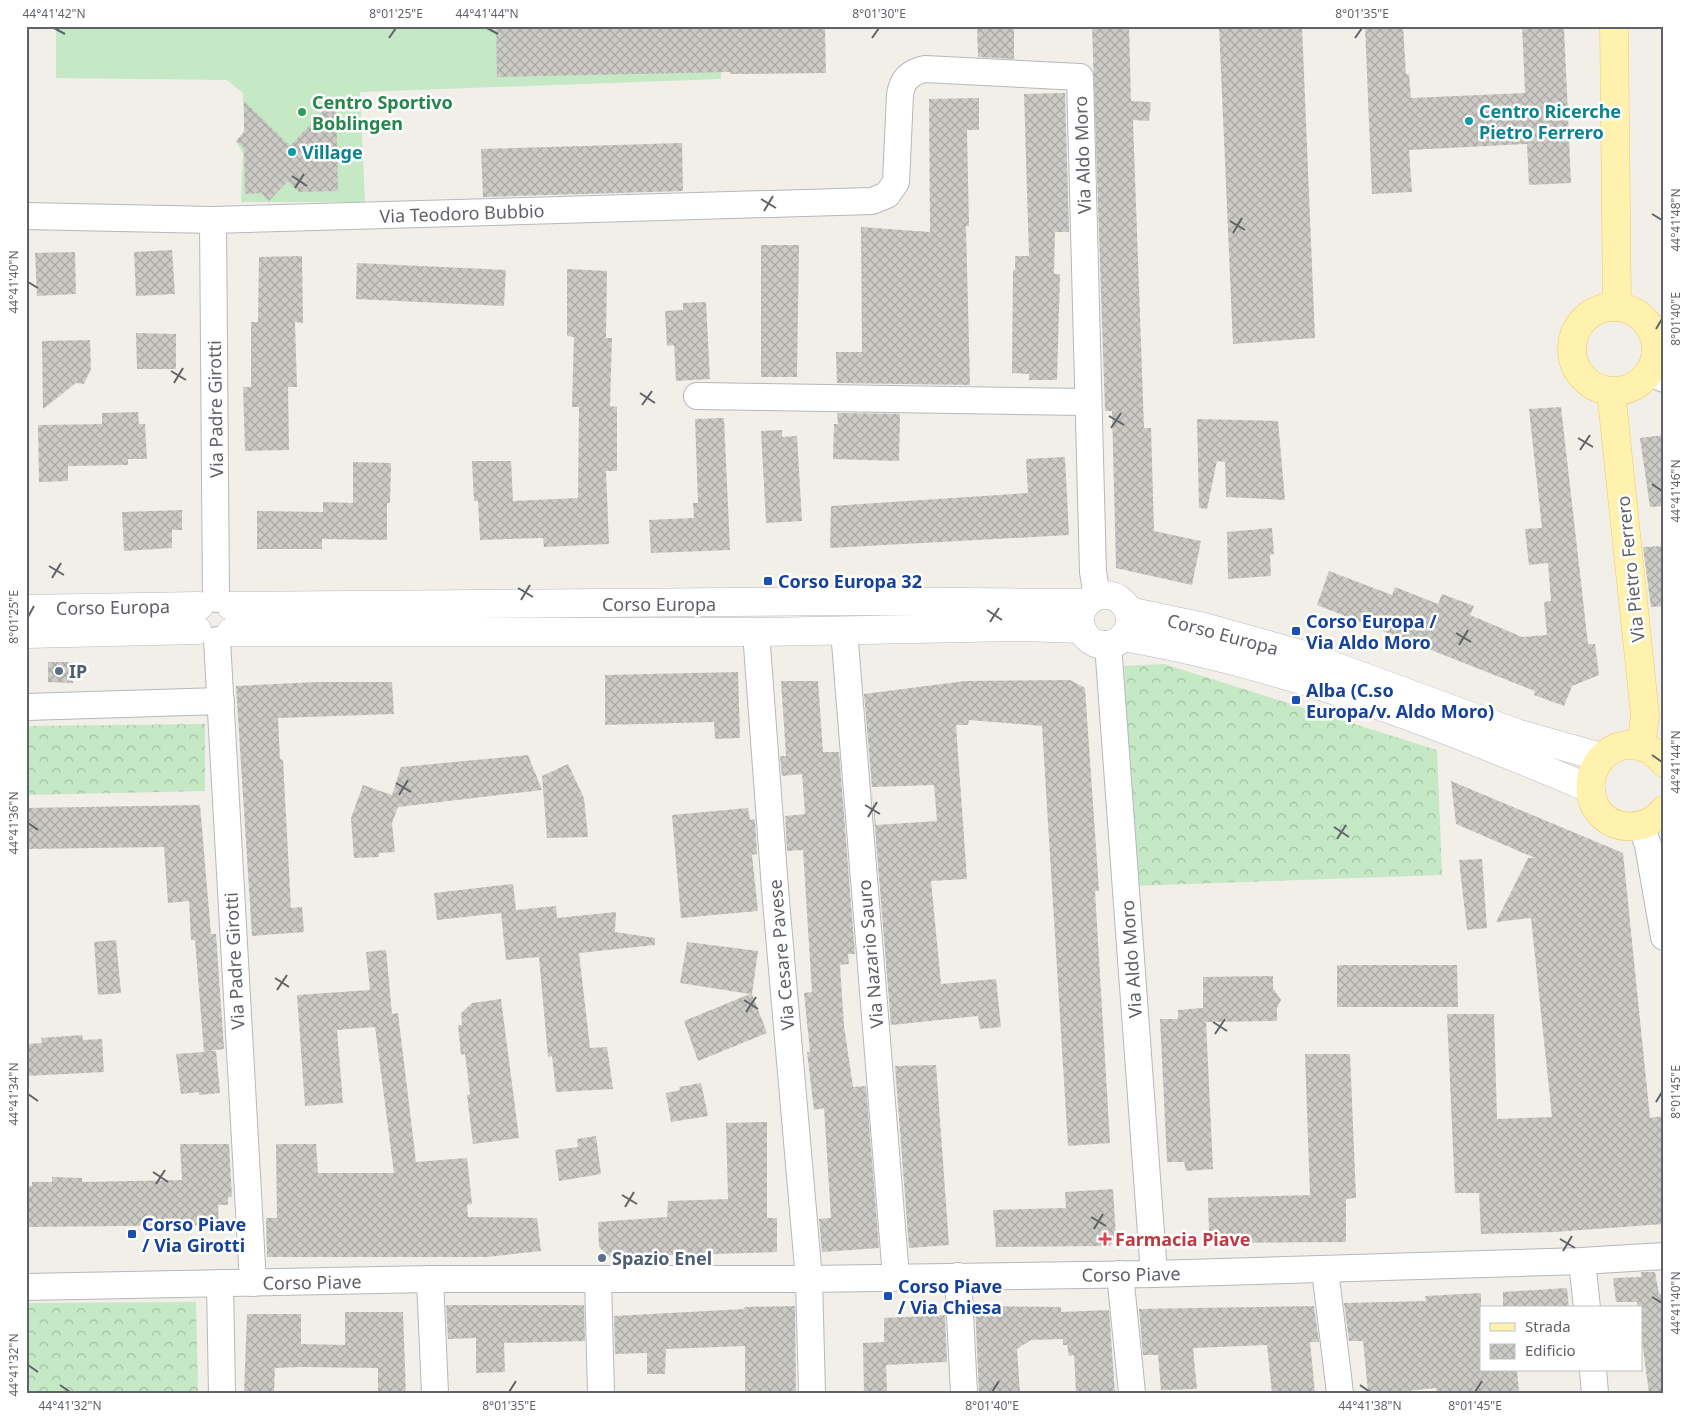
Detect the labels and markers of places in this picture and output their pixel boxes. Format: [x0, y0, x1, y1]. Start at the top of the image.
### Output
place label: Centro Sportivo Boblingen [312, 90, 453, 135]
place label: Centro Ricerche Pietro Ferrero [1479, 99, 1621, 144]
marker: Centro Sportivo Boblingen [296, 106, 308, 118]
marker: Centro Ricerche Pietro Ferrero [1463, 115, 1475, 127]
place label: Village [302, 140, 363, 164]
marker: Village [286, 146, 298, 158]
place label: Corso Europa 32 [778, 569, 922, 593]
marker: Corso Europa 32 [762, 575, 774, 587]
place label: Corso Europa / Via Aldo Moro [1306, 609, 1437, 654]
marker: Corso Europa / Via Aldo Moro [1290, 625, 1302, 637]
place label: IP [69, 659, 87, 683]
marker: IP [53, 665, 65, 677]
place label: Alba (C.so Europa/v. Aldo Moro) [1306, 678, 1494, 723]
marker: Alba (C.so Europa/v. Aldo Moro) [1290, 694, 1302, 706]
place label: Corso Piave / Via Girotti [142, 1212, 246, 1257]
place label: Farmacia Piave [1115, 1227, 1251, 1251]
marker: Corso Piave / Via Girotti [126, 1228, 138, 1240]
marker: Farmacia Piave [1099, 1233, 1111, 1245]
place label: Spazio Enel [612, 1246, 712, 1270]
marker: Spazio Enel [596, 1252, 608, 1264]
place label: Corso Piave / Via Chiesa [898, 1274, 1002, 1319]
marker: Corso Piave / Via Chiesa [882, 1290, 894, 1302]

